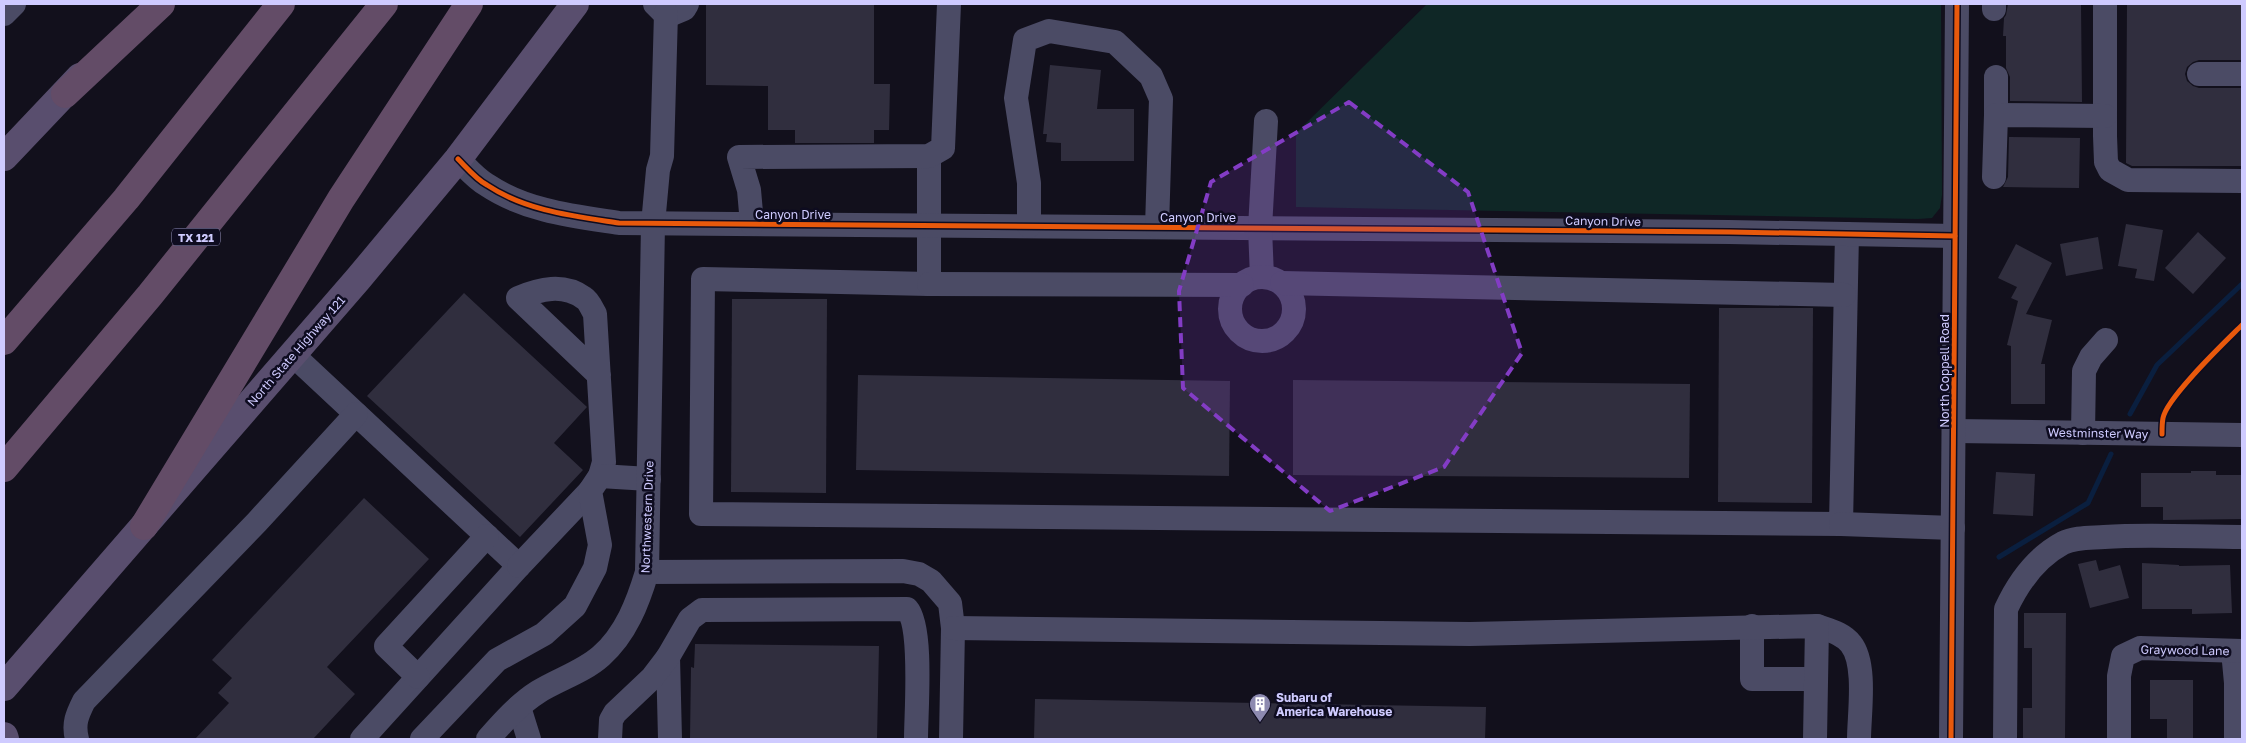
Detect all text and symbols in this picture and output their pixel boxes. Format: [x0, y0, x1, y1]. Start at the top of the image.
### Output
street label: Canyon Drive [755, 207, 831, 222]
street label: Canyon Drive [1160, 210, 1236, 225]
street label: Canyon Drive [1565, 213, 1641, 229]
road number: TX 121 [172, 228, 220, 246]
street label: North State Highway 121 [244, 293, 348, 409]
street label: North Coppell Road [1937, 314, 1952, 428]
street label: Westminster Way [2048, 425, 2149, 441]
street label: Northwestern Drive [638, 460, 656, 574]
street label: Graywood Lane [2140, 642, 2230, 658]
place label: Subaru of America Warehouse [1276, 690, 1392, 719]
building icon: Subaru of America Warehouse [1248, 692, 1272, 723]

